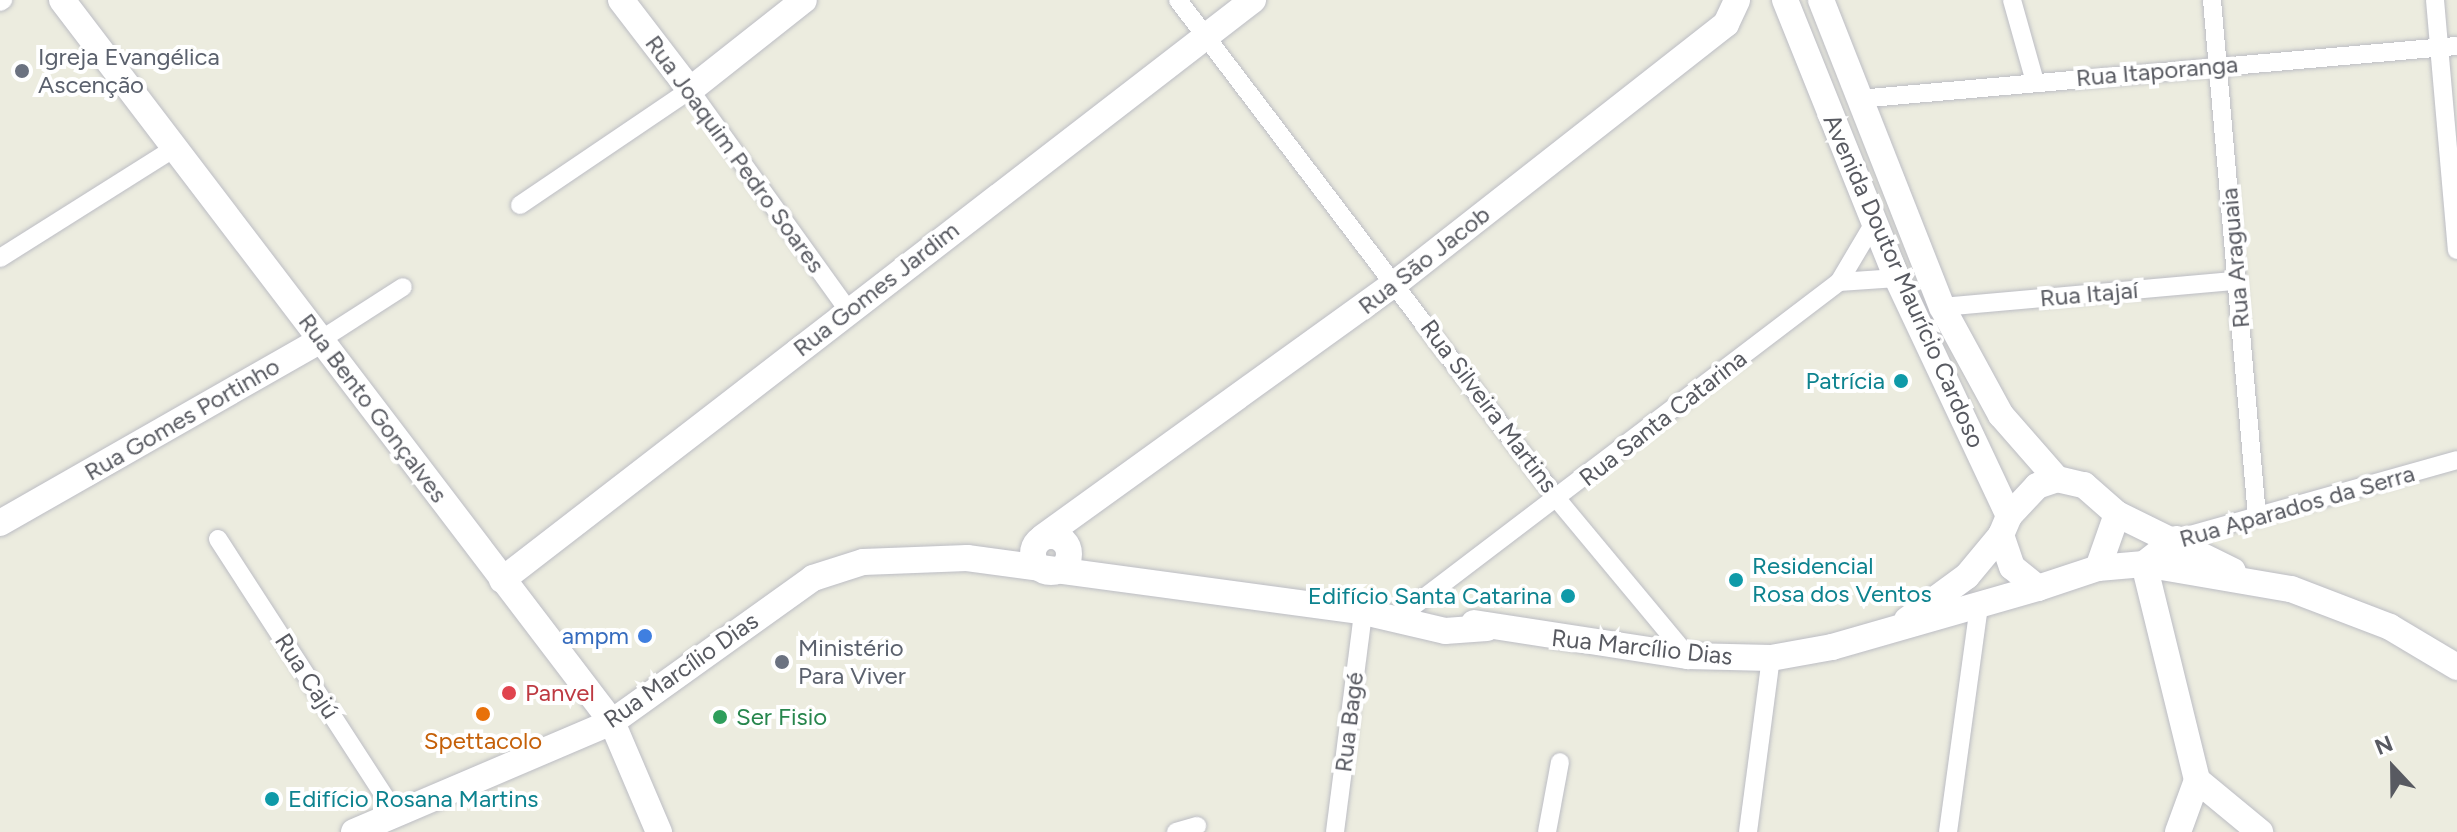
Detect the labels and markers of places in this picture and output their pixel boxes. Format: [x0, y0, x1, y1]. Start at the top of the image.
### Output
place label: Igreja Evangélica Ascenção [38, 43, 220, 99]
marker: Igreja Evangélica Ascenção [13, 62, 31, 80]
place label: Patrícia [1806, 367, 1885, 395]
marker: Patrícia [1892, 372, 1910, 390]
place label: Residencial Rosa dos Ventos [1752, 552, 1932, 608]
marker: Residencial Rosa dos Ventos [1727, 571, 1745, 589]
place label: Edifício Santa Catarina [1308, 582, 1552, 610]
marker: Edifício Santa Catarina [1559, 587, 1577, 605]
place label: ampm [562, 622, 629, 650]
marker: ampm [636, 627, 654, 645]
place label: Ministério Para Viver [798, 634, 906, 690]
marker: Ministério Para Viver [773, 653, 791, 671]
place label: Panvel [525, 679, 595, 707]
marker: Panvel [500, 684, 518, 702]
place label: Ser Fisio [736, 703, 827, 731]
marker: Spettacolo [474, 705, 492, 723]
marker: Ser Fisio [711, 708, 729, 726]
place label: Spettacolo [424, 727, 542, 755]
place label: Edifício Rosana Martins [288, 785, 538, 813]
marker: Edifício Rosana Martins [263, 790, 281, 808]

